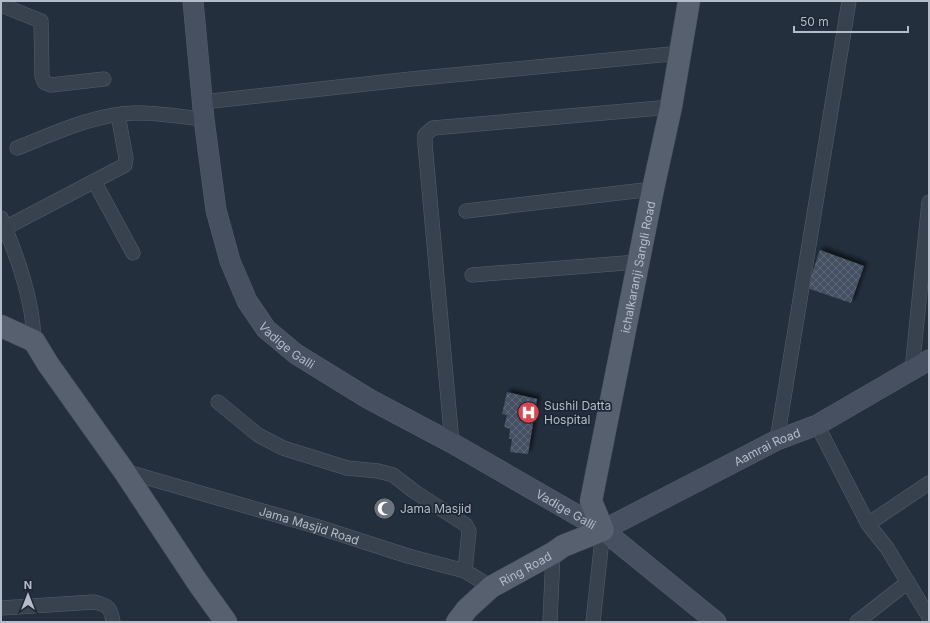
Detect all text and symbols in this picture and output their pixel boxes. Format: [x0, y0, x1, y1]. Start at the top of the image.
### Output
scale bar [794, 8, 908, 34]
text: 50 m [800, 14, 829, 29]
street label: ichalkaranji Sangli Road [617, 199, 658, 334]
street label: Vadige Galli [256, 319, 318, 371]
place label: Sushil Datta Hospital [544, 398, 611, 427]
hospital icon: Sushil Datta Hospital [516, 399, 542, 425]
street label: Aamrai Road [731, 425, 802, 469]
street label: Vadige Galli [533, 486, 599, 532]
mosque icon: Jama Masjid [371, 495, 397, 521]
place label: Jama Masjid [400, 501, 471, 516]
street label: Jama Masjid Road [258, 503, 361, 547]
street label: Ring Road [496, 548, 554, 589]
north arrow [8, 575, 48, 615]
text: N [24, 578, 32, 592]

